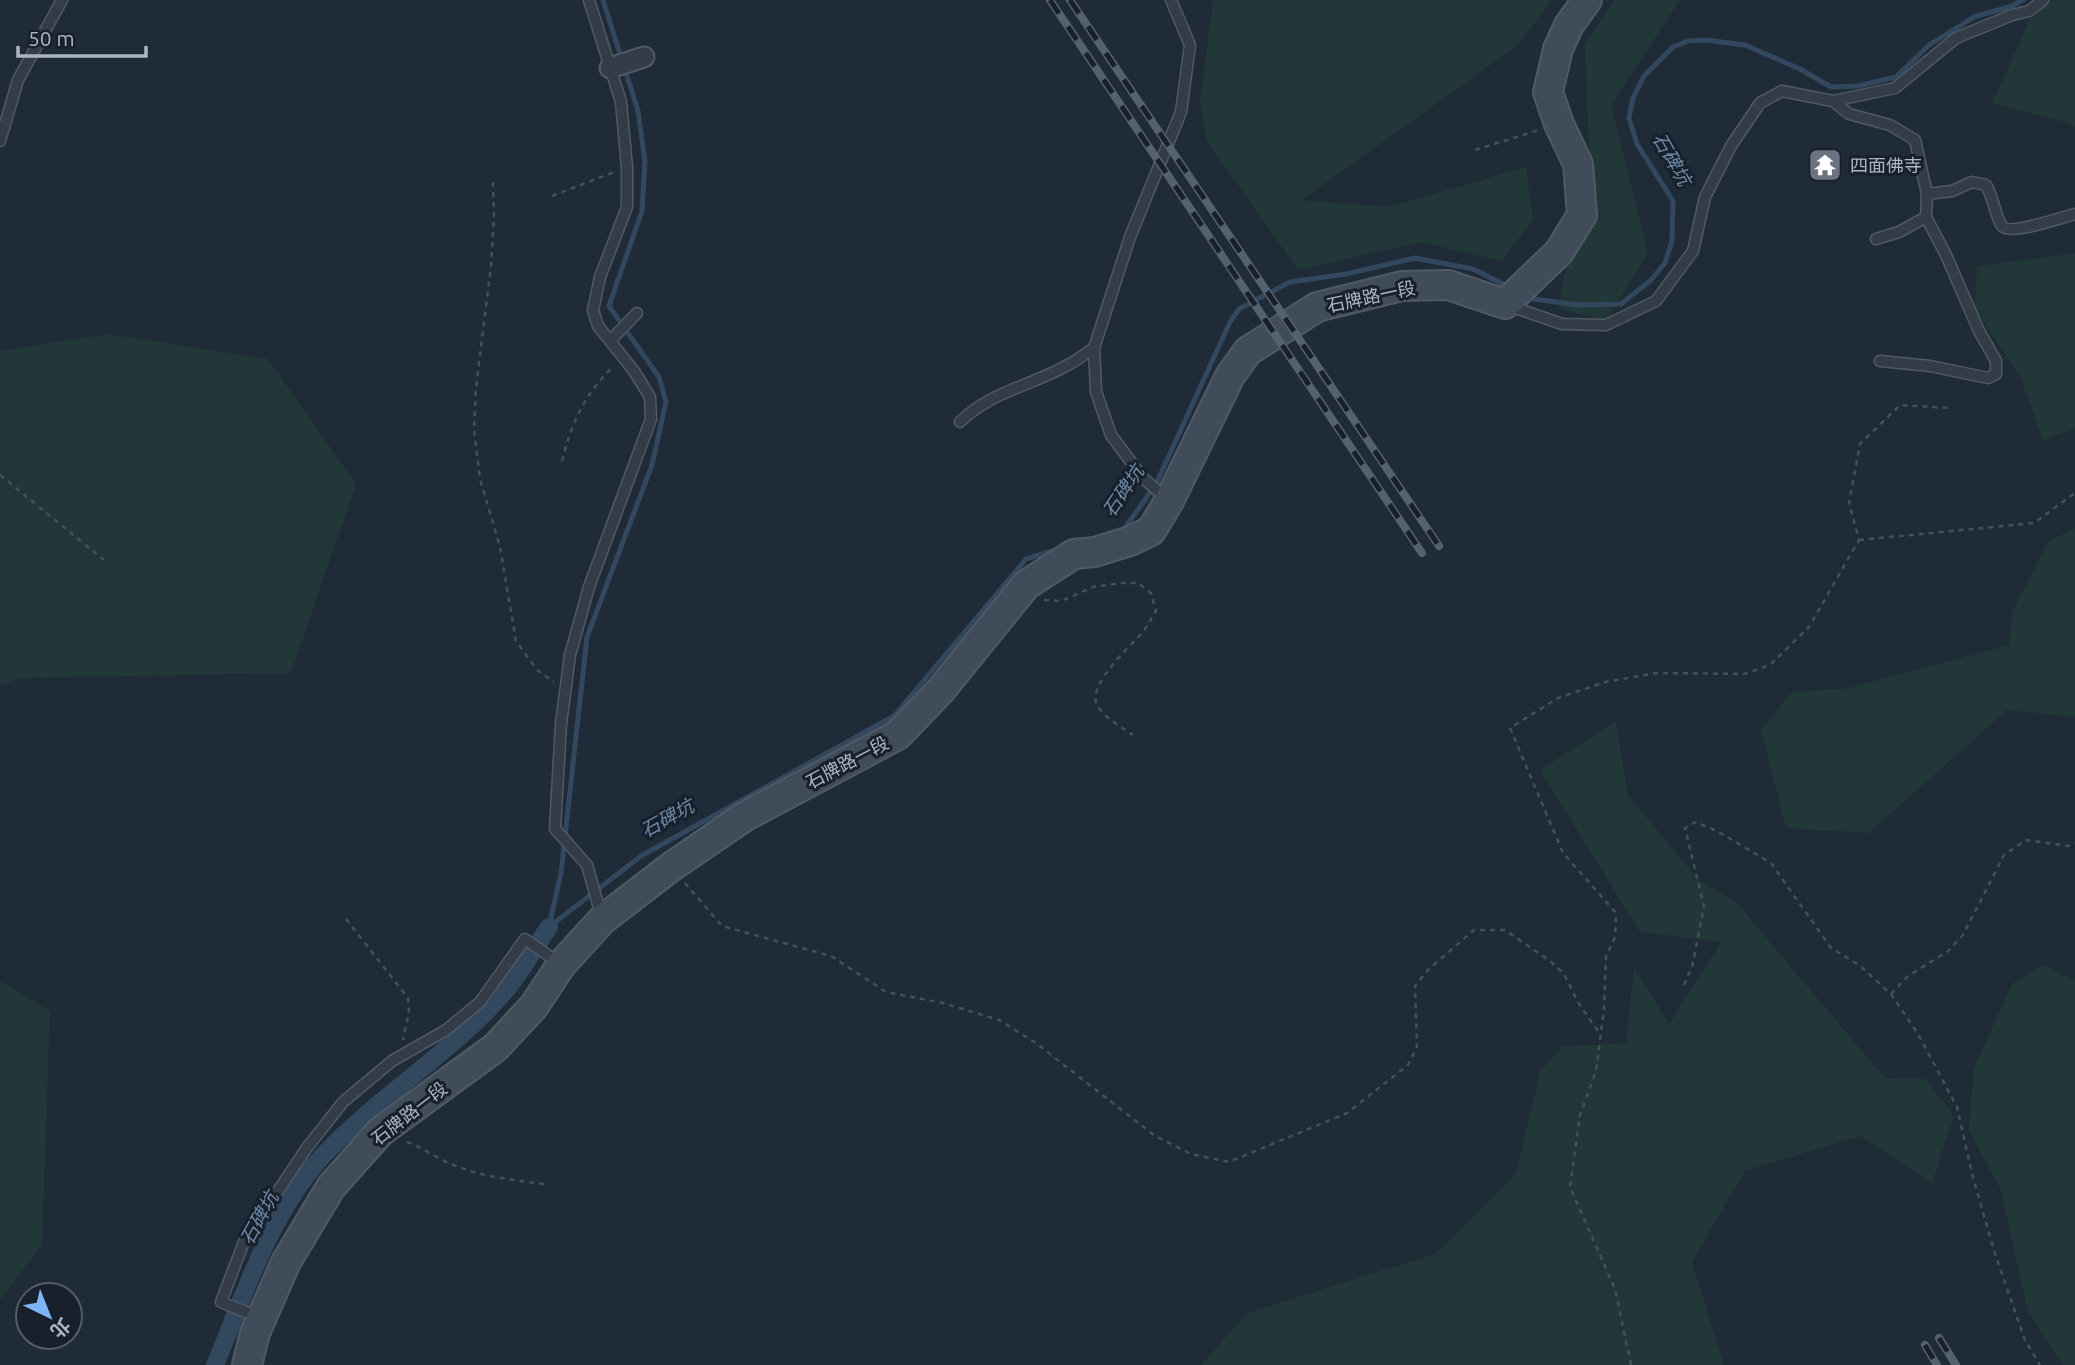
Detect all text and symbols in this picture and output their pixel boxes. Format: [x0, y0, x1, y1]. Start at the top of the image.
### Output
scale bar [18, 14, 145, 58]
text: 50 m [28, 26, 75, 50]
water label: 石碑坑 [1648, 129, 1697, 192]
temple icon: 四面佛寺 [1806, 146, 1844, 184]
place label: 四面佛寺 [1850, 155, 1922, 175]
street label: 石牌路一段 [1325, 277, 1417, 315]
water label: 石碑坑 [1098, 459, 1150, 521]
street label: 石牌路一段 [803, 732, 891, 792]
water label: 石碑坑 [637, 793, 700, 841]
street label: 石牌路一段 [367, 1077, 451, 1149]
water label: 石碑坑 [236, 1185, 284, 1248]
north arrow [14, 1281, 84, 1351]
text: 北 [46, 1314, 75, 1343]

